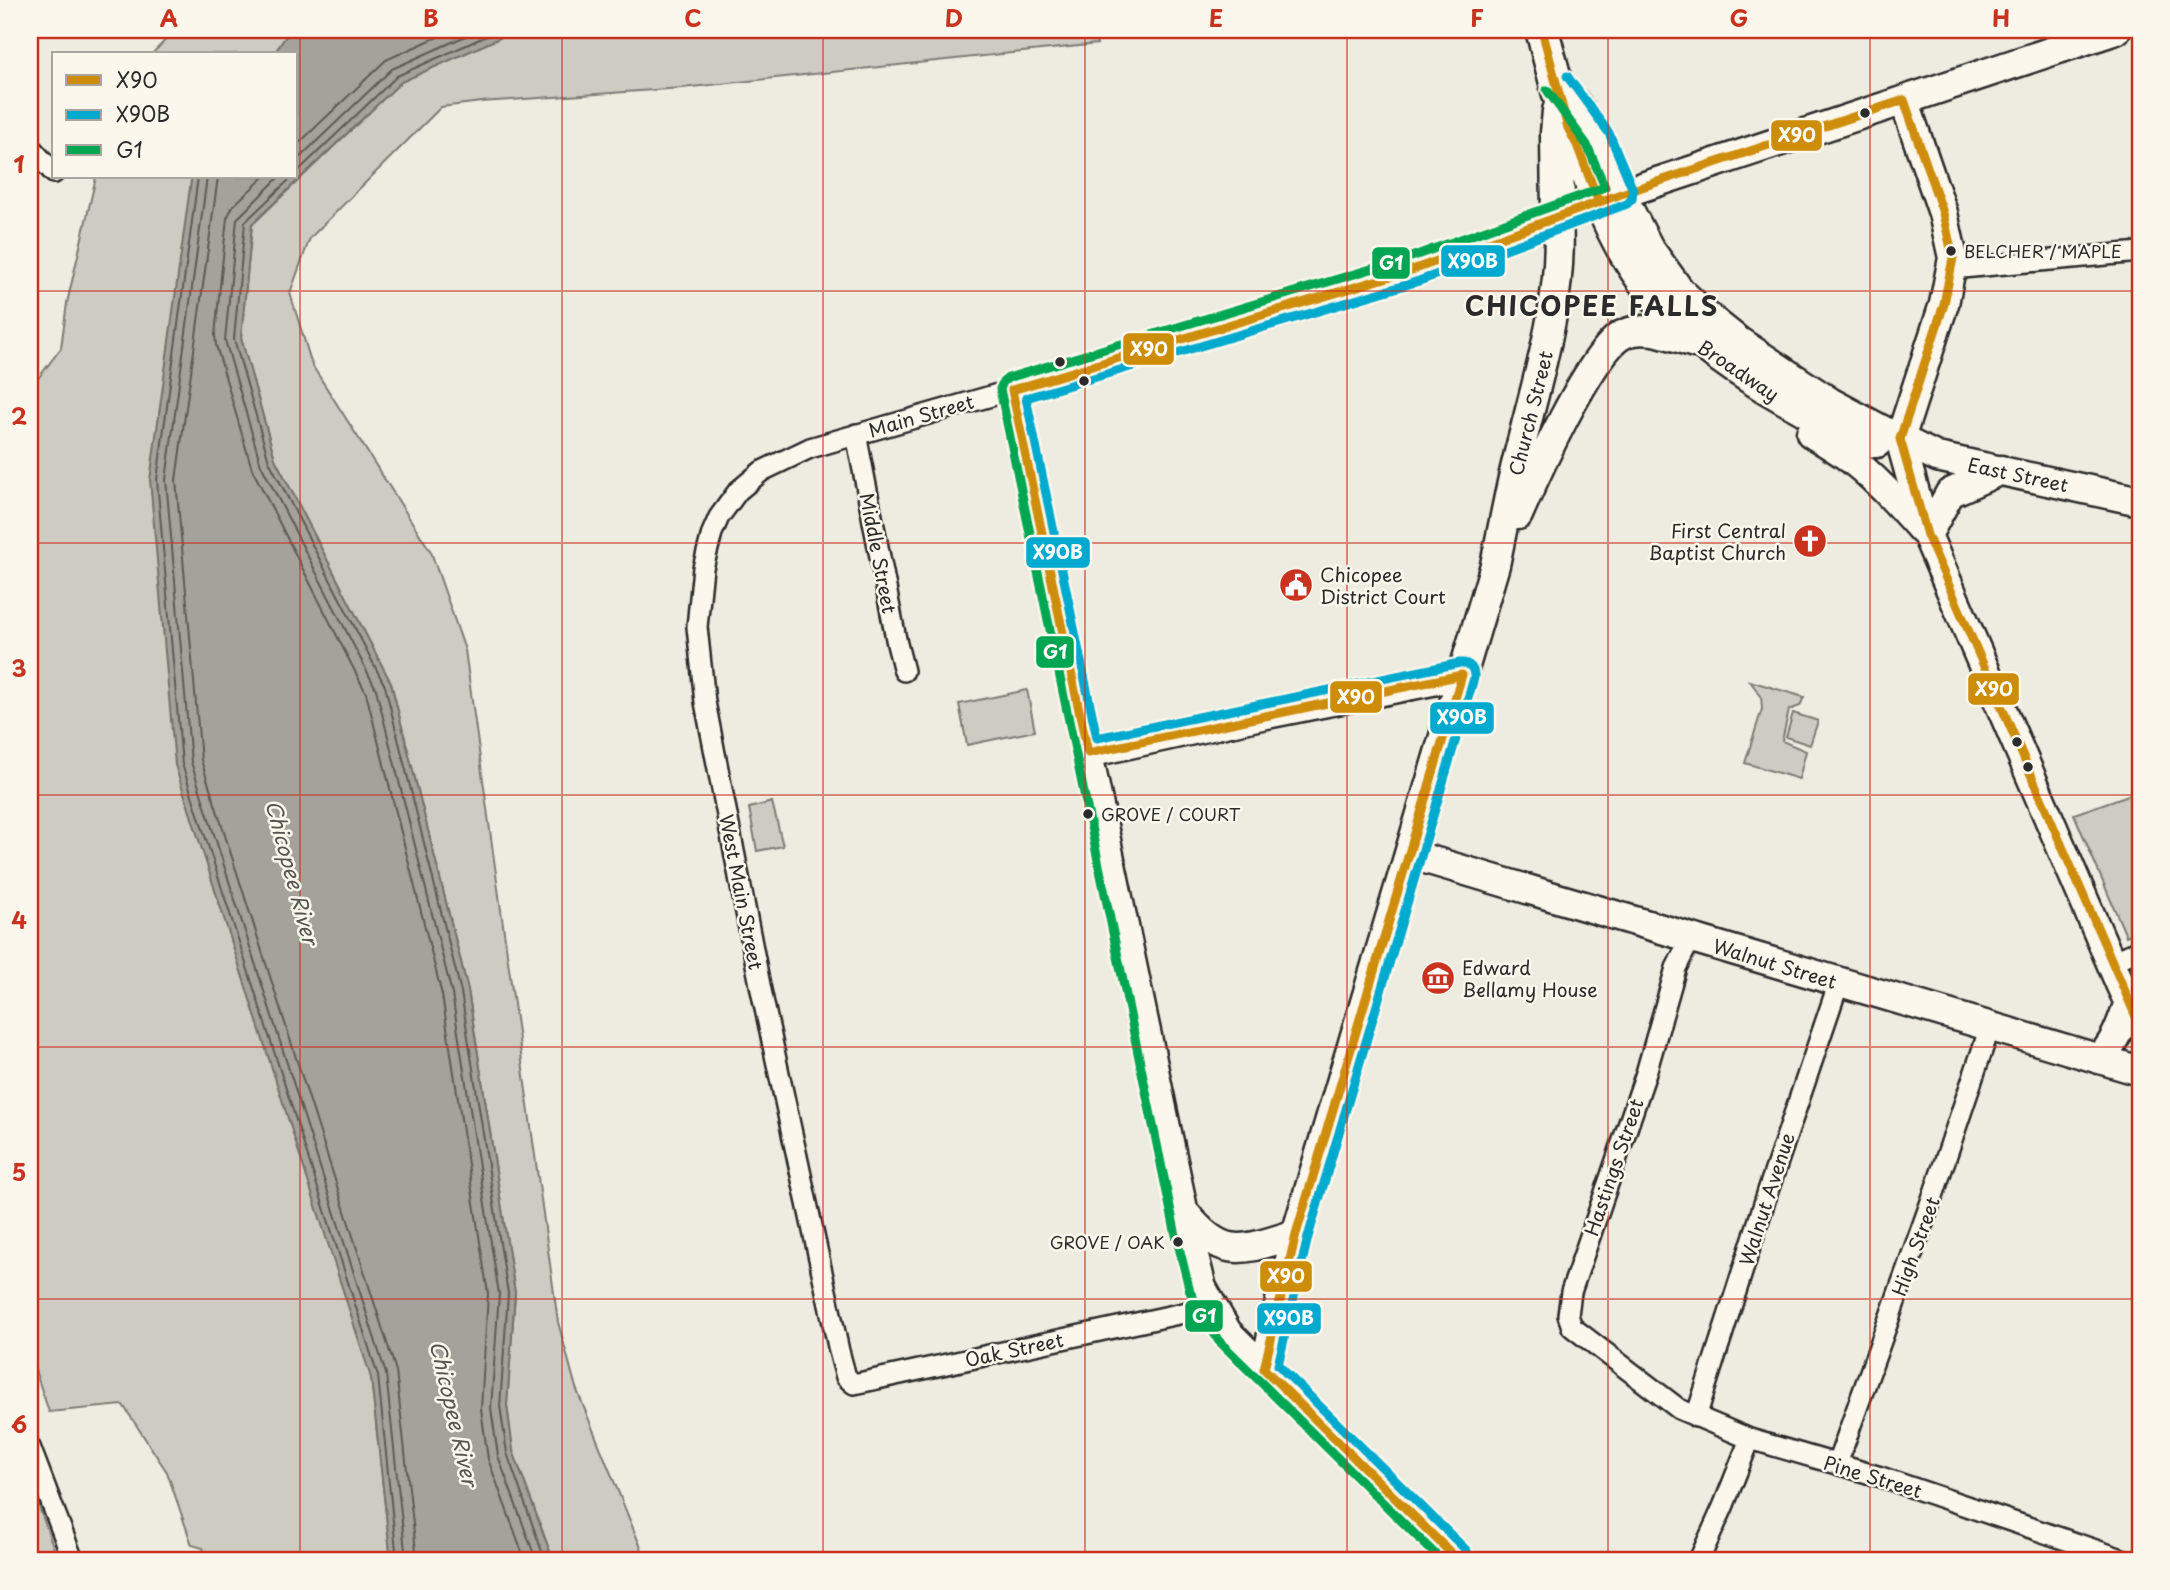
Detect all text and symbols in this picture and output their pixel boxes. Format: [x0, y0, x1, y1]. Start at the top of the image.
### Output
text: A [160, 0, 178, 35]
text: B [423, 0, 439, 35]
text: C [684, 0, 702, 35]
text: D [945, 0, 963, 35]
text: E [1209, 0, 1223, 35]
text: F [1470, 0, 1484, 35]
text: G [1730, 0, 1748, 35]
text: H [1992, 0, 2010, 35]
legend [52, 52, 298, 178]
text: X90 [116, 63, 158, 95]
text: X90B [116, 97, 170, 129]
unlabelled marker [1858, 106, 1872, 120]
line badge: X90 [1770, 119, 1823, 152]
text: X90 [1777, 120, 1816, 148]
text: G1 [116, 133, 143, 165]
text: 1 [14, 146, 25, 181]
place label: BELCHER / MAPLE [1964, 238, 2122, 264]
line badge: X90B [1440, 244, 1506, 278]
marker: BELCHER / MAPLE [1944, 244, 1958, 258]
line badge: G1 [1371, 246, 1411, 280]
text: X90B [1448, 246, 1498, 274]
text: G1 [1379, 248, 1403, 276]
district label: CHICOPEE FALLS [1465, 286, 1719, 325]
line badge: X90 [1122, 332, 1175, 366]
street label: Broadway [1693, 332, 1785, 408]
text: X90 [1129, 334, 1168, 362]
street label: Church Street [1501, 347, 1559, 478]
unlabelled marker [1053, 355, 1067, 369]
unlabelled marker [1077, 374, 1091, 388]
street label: Main Street [865, 387, 977, 443]
text: 2 [11, 398, 27, 433]
street label: East Street [1965, 450, 2071, 498]
street label: Middle Street [854, 490, 904, 616]
place label: First Central Baptist Church [1648, 516, 1786, 566]
church icon: First Central Baptist Church [1791, 522, 1829, 560]
line badge: X90B [1025, 536, 1091, 569]
text: X90B [1033, 537, 1083, 565]
place label: Chicopee District Court [1320, 560, 1446, 610]
public building icon: Chicopee District Court [1277, 566, 1315, 604]
line badge: G1 [1035, 635, 1075, 669]
text: G1 [1043, 637, 1067, 665]
text: 3 [11, 650, 27, 685]
line badge: X90 [1967, 672, 2020, 706]
text: X90 [1974, 674, 2013, 702]
line badge: X90 [1329, 680, 1383, 714]
text: X90 [1336, 682, 1375, 710]
line badge: X90B [1429, 701, 1495, 735]
text: X90B [1437, 702, 1487, 730]
unlabelled marker [2010, 735, 2024, 749]
unlabelled marker [2021, 760, 2035, 774]
water label: Chicopee River [258, 796, 328, 951]
place label: GROVE / COURT [1101, 801, 1241, 827]
marker: GROVE / COURT [1081, 807, 1095, 821]
street label: West Main Street [713, 812, 771, 972]
text: 4 [11, 902, 27, 937]
street label: Walnut Street [1710, 931, 1841, 995]
place label: Edward Bellamy House [1462, 953, 1598, 1003]
museum icon: Edward Bellamy House [1419, 959, 1457, 997]
street label: Hastings Street [1576, 1094, 1650, 1240]
street label: Walnut Avenue [1731, 1129, 1801, 1269]
text: 5 [12, 1154, 26, 1189]
street label: High Street [1884, 1192, 1946, 1300]
place label: GROVE / OAK [1050, 1229, 1165, 1255]
marker: GROVE / OAK [1171, 1235, 1185, 1249]
line badge: X90 [1259, 1260, 1313, 1293]
text: X90 [1266, 1261, 1305, 1289]
line badge: G1 [1184, 1299, 1224, 1333]
text: G1 [1192, 1301, 1216, 1329]
line badge: X90B [1256, 1302, 1322, 1335]
text: X90B [1264, 1303, 1314, 1331]
street label: Oak Street [962, 1325, 1066, 1373]
water label: Chicopee River [423, 1337, 488, 1492]
text: 6 [11, 1406, 27, 1441]
street label: Pine Street [1820, 1448, 1926, 1504]

